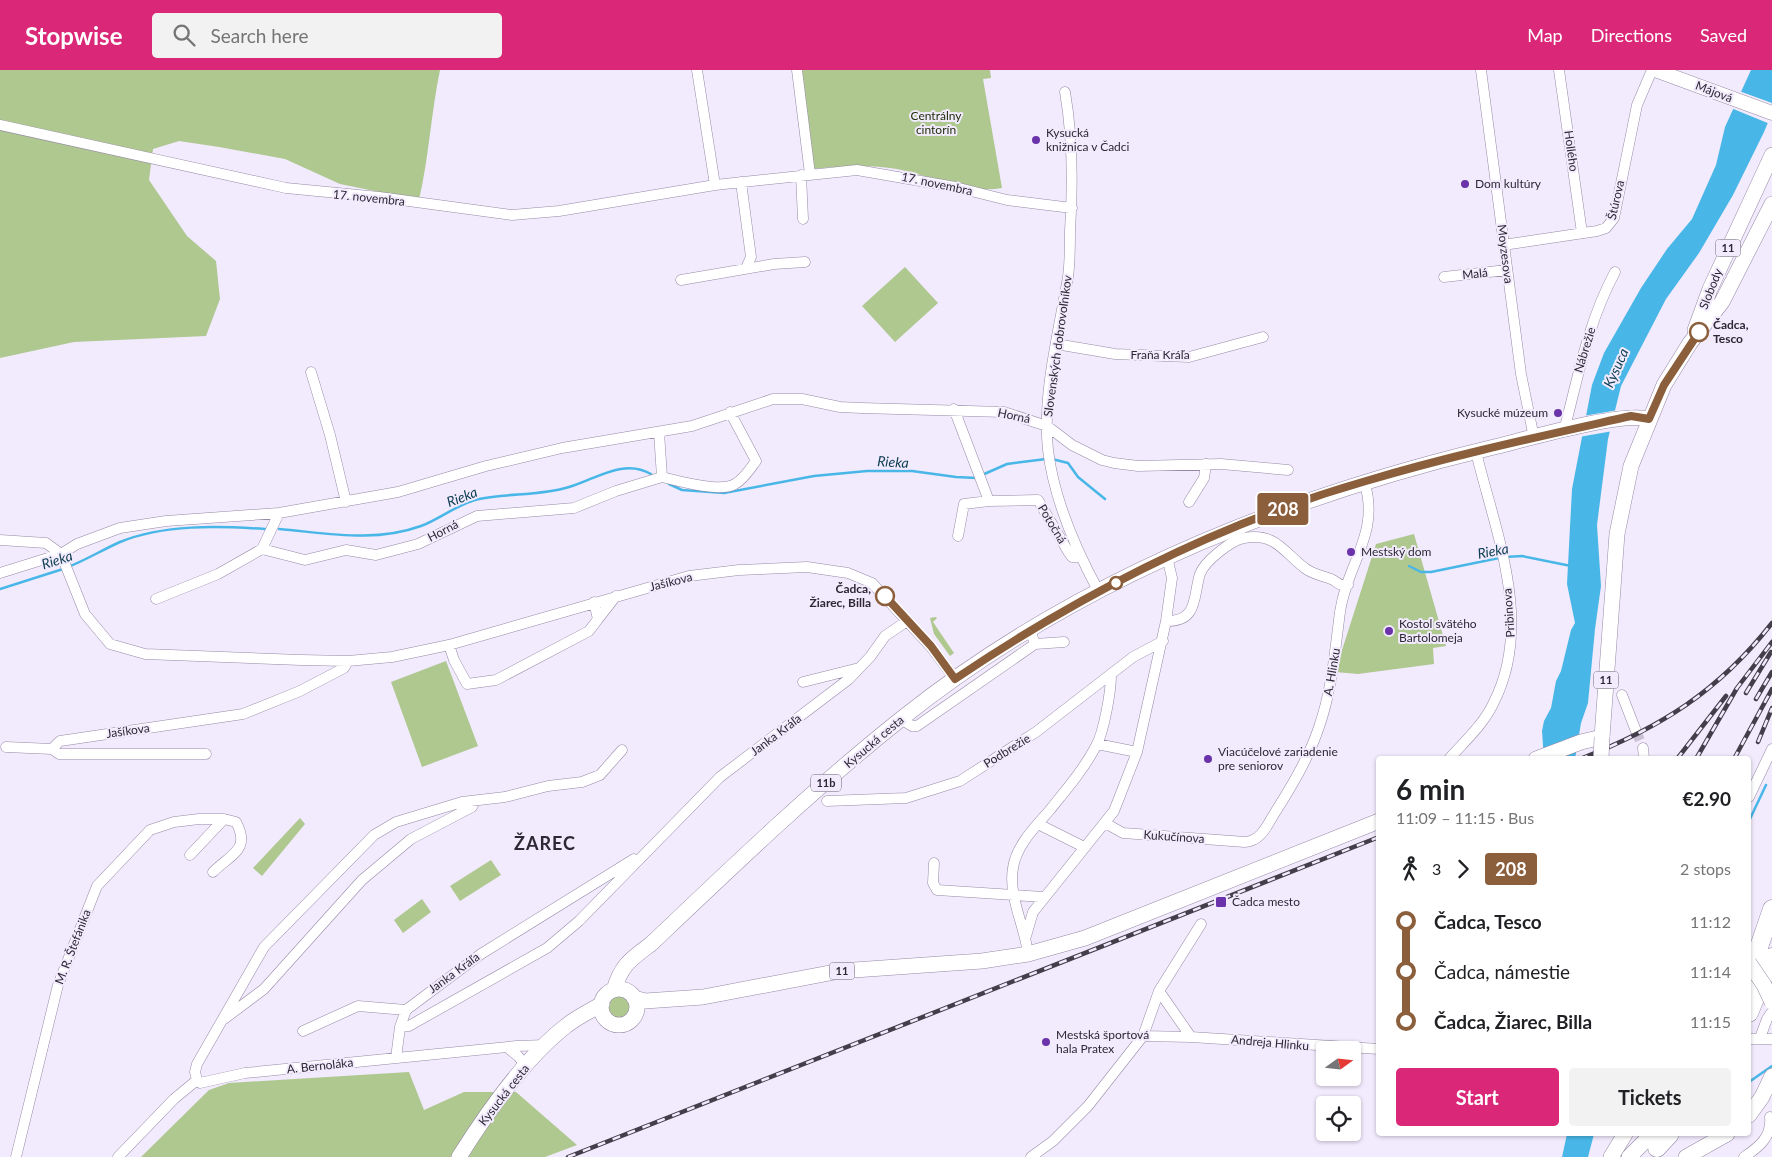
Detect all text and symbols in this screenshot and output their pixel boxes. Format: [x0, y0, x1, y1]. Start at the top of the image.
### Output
search box [152, 13, 502, 58]
text: Stopwise [25, 21, 122, 50]
icon: search [170, 21, 198, 49]
text: Search here [210, 24, 308, 47]
text: Map [1527, 24, 1563, 46]
text: Directions [1591, 24, 1672, 46]
text: Saved [1700, 24, 1747, 46]
street label: Májová [1694, 78, 1735, 105]
park label: Centrálny cintorín [911, 108, 962, 137]
place label: Kysucká knižnica v Čadci [1046, 125, 1130, 154]
street label: Hollého [1561, 129, 1582, 173]
marker: Kysucká knižnica v Čadci [1030, 134, 1042, 146]
street label: 17. novembra [900, 169, 974, 198]
place label: Dom kultúry [1475, 176, 1542, 191]
marker: Dom kultúry [1459, 178, 1471, 190]
street label: Štúrova [1604, 179, 1627, 221]
street label: 17. novembra [332, 186, 406, 209]
street label: Moyzesova [1494, 224, 1517, 284]
road number: 11 [1716, 240, 1740, 257]
street label: Malá [1461, 265, 1489, 282]
street label: Slobody [1696, 266, 1726, 311]
street label: Slovenských dobrovoľníkov [1040, 273, 1075, 418]
place label: Čadca, Tesco [1713, 317, 1749, 346]
marker: Čadca, Tesco [1689, 322, 1709, 342]
street label: Nábrežie [1571, 325, 1599, 374]
water label: Kysuca [1599, 346, 1632, 390]
street label: Fraňa Kráľa [1130, 347, 1190, 362]
street label: Horná [996, 405, 1032, 426]
place label: Kysucké múzeum [1457, 405, 1548, 420]
marker: Kysucké múzeum [1552, 407, 1564, 419]
water label: Rieka [877, 452, 909, 471]
water label: Rieka [444, 483, 480, 510]
line badge: 208 [1254, 493, 1312, 525]
text: 208 [1267, 498, 1299, 520]
street label: Potočná [1035, 501, 1070, 546]
street label: Horná [425, 516, 461, 545]
water label: Rieka [1476, 539, 1510, 562]
place label: Mestský dom [1361, 544, 1432, 559]
marker: Mestský dom [1345, 546, 1357, 558]
water label: Rieka [39, 547, 74, 572]
street label: Jašíkova [648, 569, 694, 594]
unlabelled marker [1109, 576, 1123, 590]
place label: Čadca, Žiarec, Billa [809, 581, 871, 610]
marker: Čadca, Žiarec, Billa [875, 586, 895, 606]
street label: Pribinova [1499, 588, 1518, 638]
place label: Kostol svätého Bartolomeja [1399, 616, 1477, 645]
marker: Kostol svätého Bartolomeja [1383, 625, 1395, 637]
street label: A. Hlinku [1320, 647, 1343, 697]
road number: 11 [1594, 672, 1618, 688]
street label: Janka Kráľa [747, 711, 804, 759]
street label: Kysucká cesta [841, 712, 907, 771]
street label: Jašíkova [105, 720, 151, 741]
street label: Podbrežie [981, 730, 1033, 771]
place label: Viacúčelové zariadenie pre seniorov [1218, 744, 1338, 773]
marker: Viacúčelové zariadenie pre seniorov [1202, 753, 1214, 765]
text: 6 min [1396, 772, 1465, 806]
road number: 11b [811, 774, 841, 791]
text: €2.90 [1682, 787, 1731, 810]
text: 11:09 – 11:15 · Bus [1396, 808, 1534, 827]
street label: Kukučínova [1143, 827, 1205, 846]
district label: ŽAREC [514, 832, 576, 854]
icon: walk [1396, 855, 1424, 883]
icon: forward [1449, 855, 1477, 883]
text: 208 [1495, 858, 1527, 880]
text: 3 [1432, 859, 1441, 878]
text: 2 stops [1680, 859, 1731, 878]
place label: Čadca mesto [1232, 894, 1300, 909]
marker: Čadca mesto [1214, 895, 1228, 909]
street label: M. R. Štefánika [51, 907, 94, 986]
text: Čadca, Tesco [1434, 910, 1542, 933]
text: 11:12 [1690, 912, 1731, 931]
street label: Janka Kráľa [425, 949, 482, 996]
text: Čadca, námestie [1434, 960, 1570, 983]
road number: 11 [830, 962, 854, 979]
text: 11:14 [1690, 962, 1731, 981]
text: Čadca, Žiarec, Billa [1434, 1010, 1592, 1033]
text: 11:15 [1690, 1012, 1731, 1031]
place label: Mestská športová hala Pratex [1056, 1027, 1149, 1056]
street label: Andreja Hlinku [1230, 1032, 1310, 1053]
marker: Mestská športová hala Pratex [1040, 1036, 1052, 1048]
north arrow [1316, 1041, 1361, 1086]
map controls [1316, 1041, 1361, 1141]
street label: A. Bernoláka [286, 1055, 354, 1076]
street label: Kysucká cesta [475, 1061, 532, 1128]
button: Start [1396, 1068, 1559, 1126]
button: Tickets [1569, 1068, 1731, 1126]
button: locate [1316, 1096, 1361, 1141]

